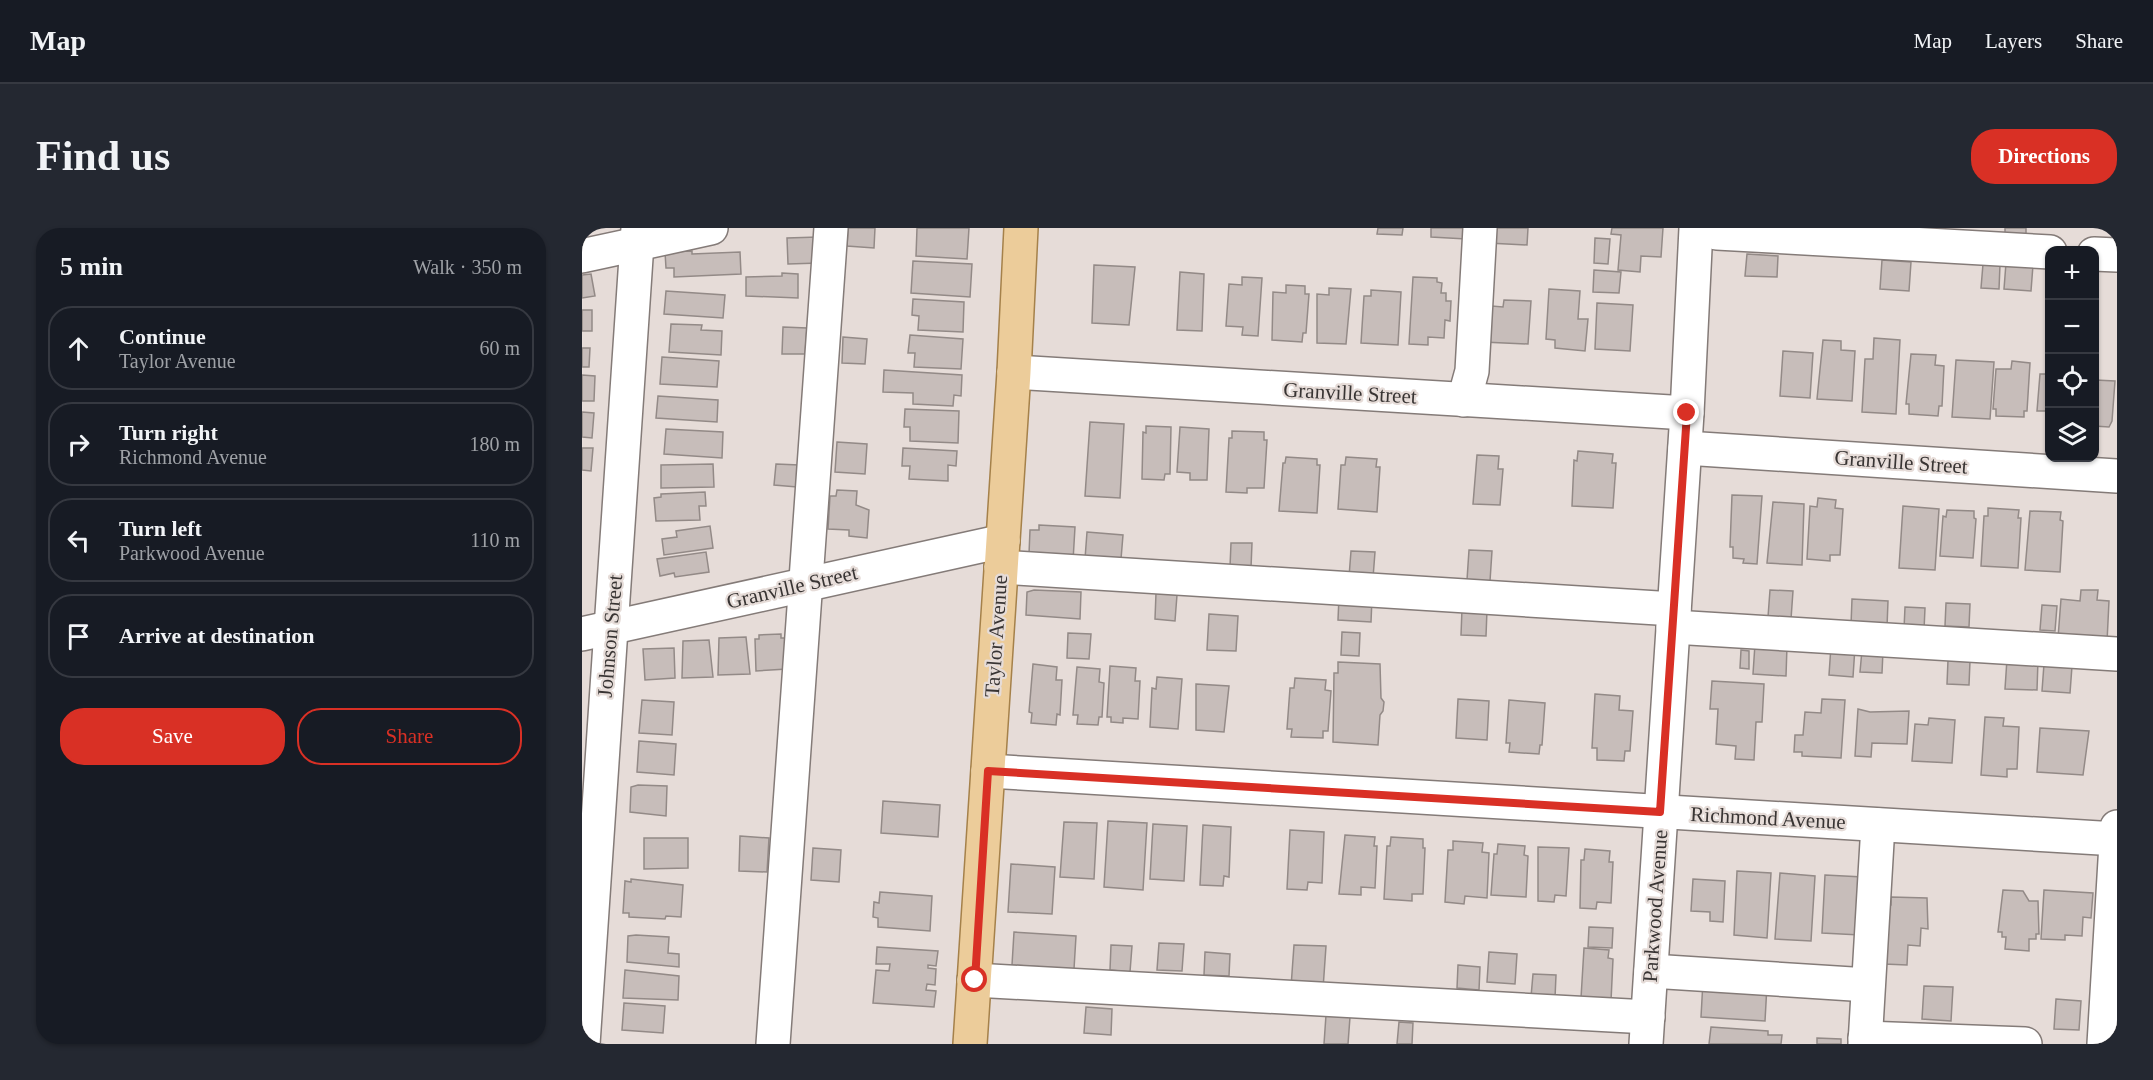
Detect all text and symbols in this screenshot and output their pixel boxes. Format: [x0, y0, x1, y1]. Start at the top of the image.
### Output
text: Map [30, 25, 86, 56]
text: Map [1914, 29, 1952, 53]
text: Layers [1985, 29, 2042, 53]
text: Share [2075, 29, 2123, 53]
button: Directions [1971, 129, 2117, 184]
text: Find us [36, 133, 170, 179]
map controls [2045, 246, 2099, 462]
button: + [2045, 246, 2099, 300]
text: 5 min [60, 252, 123, 281]
text: Walk · 350 m [413, 256, 522, 278]
button: − [2045, 300, 2099, 354]
text: Continue [119, 324, 206, 349]
icon: ahead [62, 332, 95, 365]
text: 60 m [479, 337, 520, 359]
text: Taylor Avenue [119, 350, 236, 372]
button: locate [2045, 354, 2099, 408]
street label: Granville Street [1283, 378, 1417, 408]
route end [1673, 399, 1699, 425]
button: layers [2045, 408, 2099, 462]
text: Turn right [119, 420, 218, 445]
icon: right [62, 428, 95, 461]
text: 180 m [469, 433, 520, 455]
street label: Granville Street [1834, 445, 1969, 479]
text: Richmond Avenue [119, 446, 267, 468]
text: Turn left [119, 516, 202, 541]
icon: left [62, 524, 95, 557]
text: 110 m [470, 529, 520, 551]
text: Parkwood Avenue [119, 542, 265, 564]
street label: Granville Street [724, 560, 860, 614]
street label: Johnson Street [593, 573, 627, 698]
street label: Taylor Avenue [980, 574, 1012, 698]
icon: arrive [62, 620, 95, 653]
text: Arrive at destination [119, 623, 315, 648]
button: Save [60, 708, 285, 765]
button: Share [297, 708, 522, 765]
street label: Richmond Avenue [1690, 802, 1846, 834]
street label: Parkwood Avenue [1638, 829, 1672, 983]
route start [961, 966, 987, 992]

